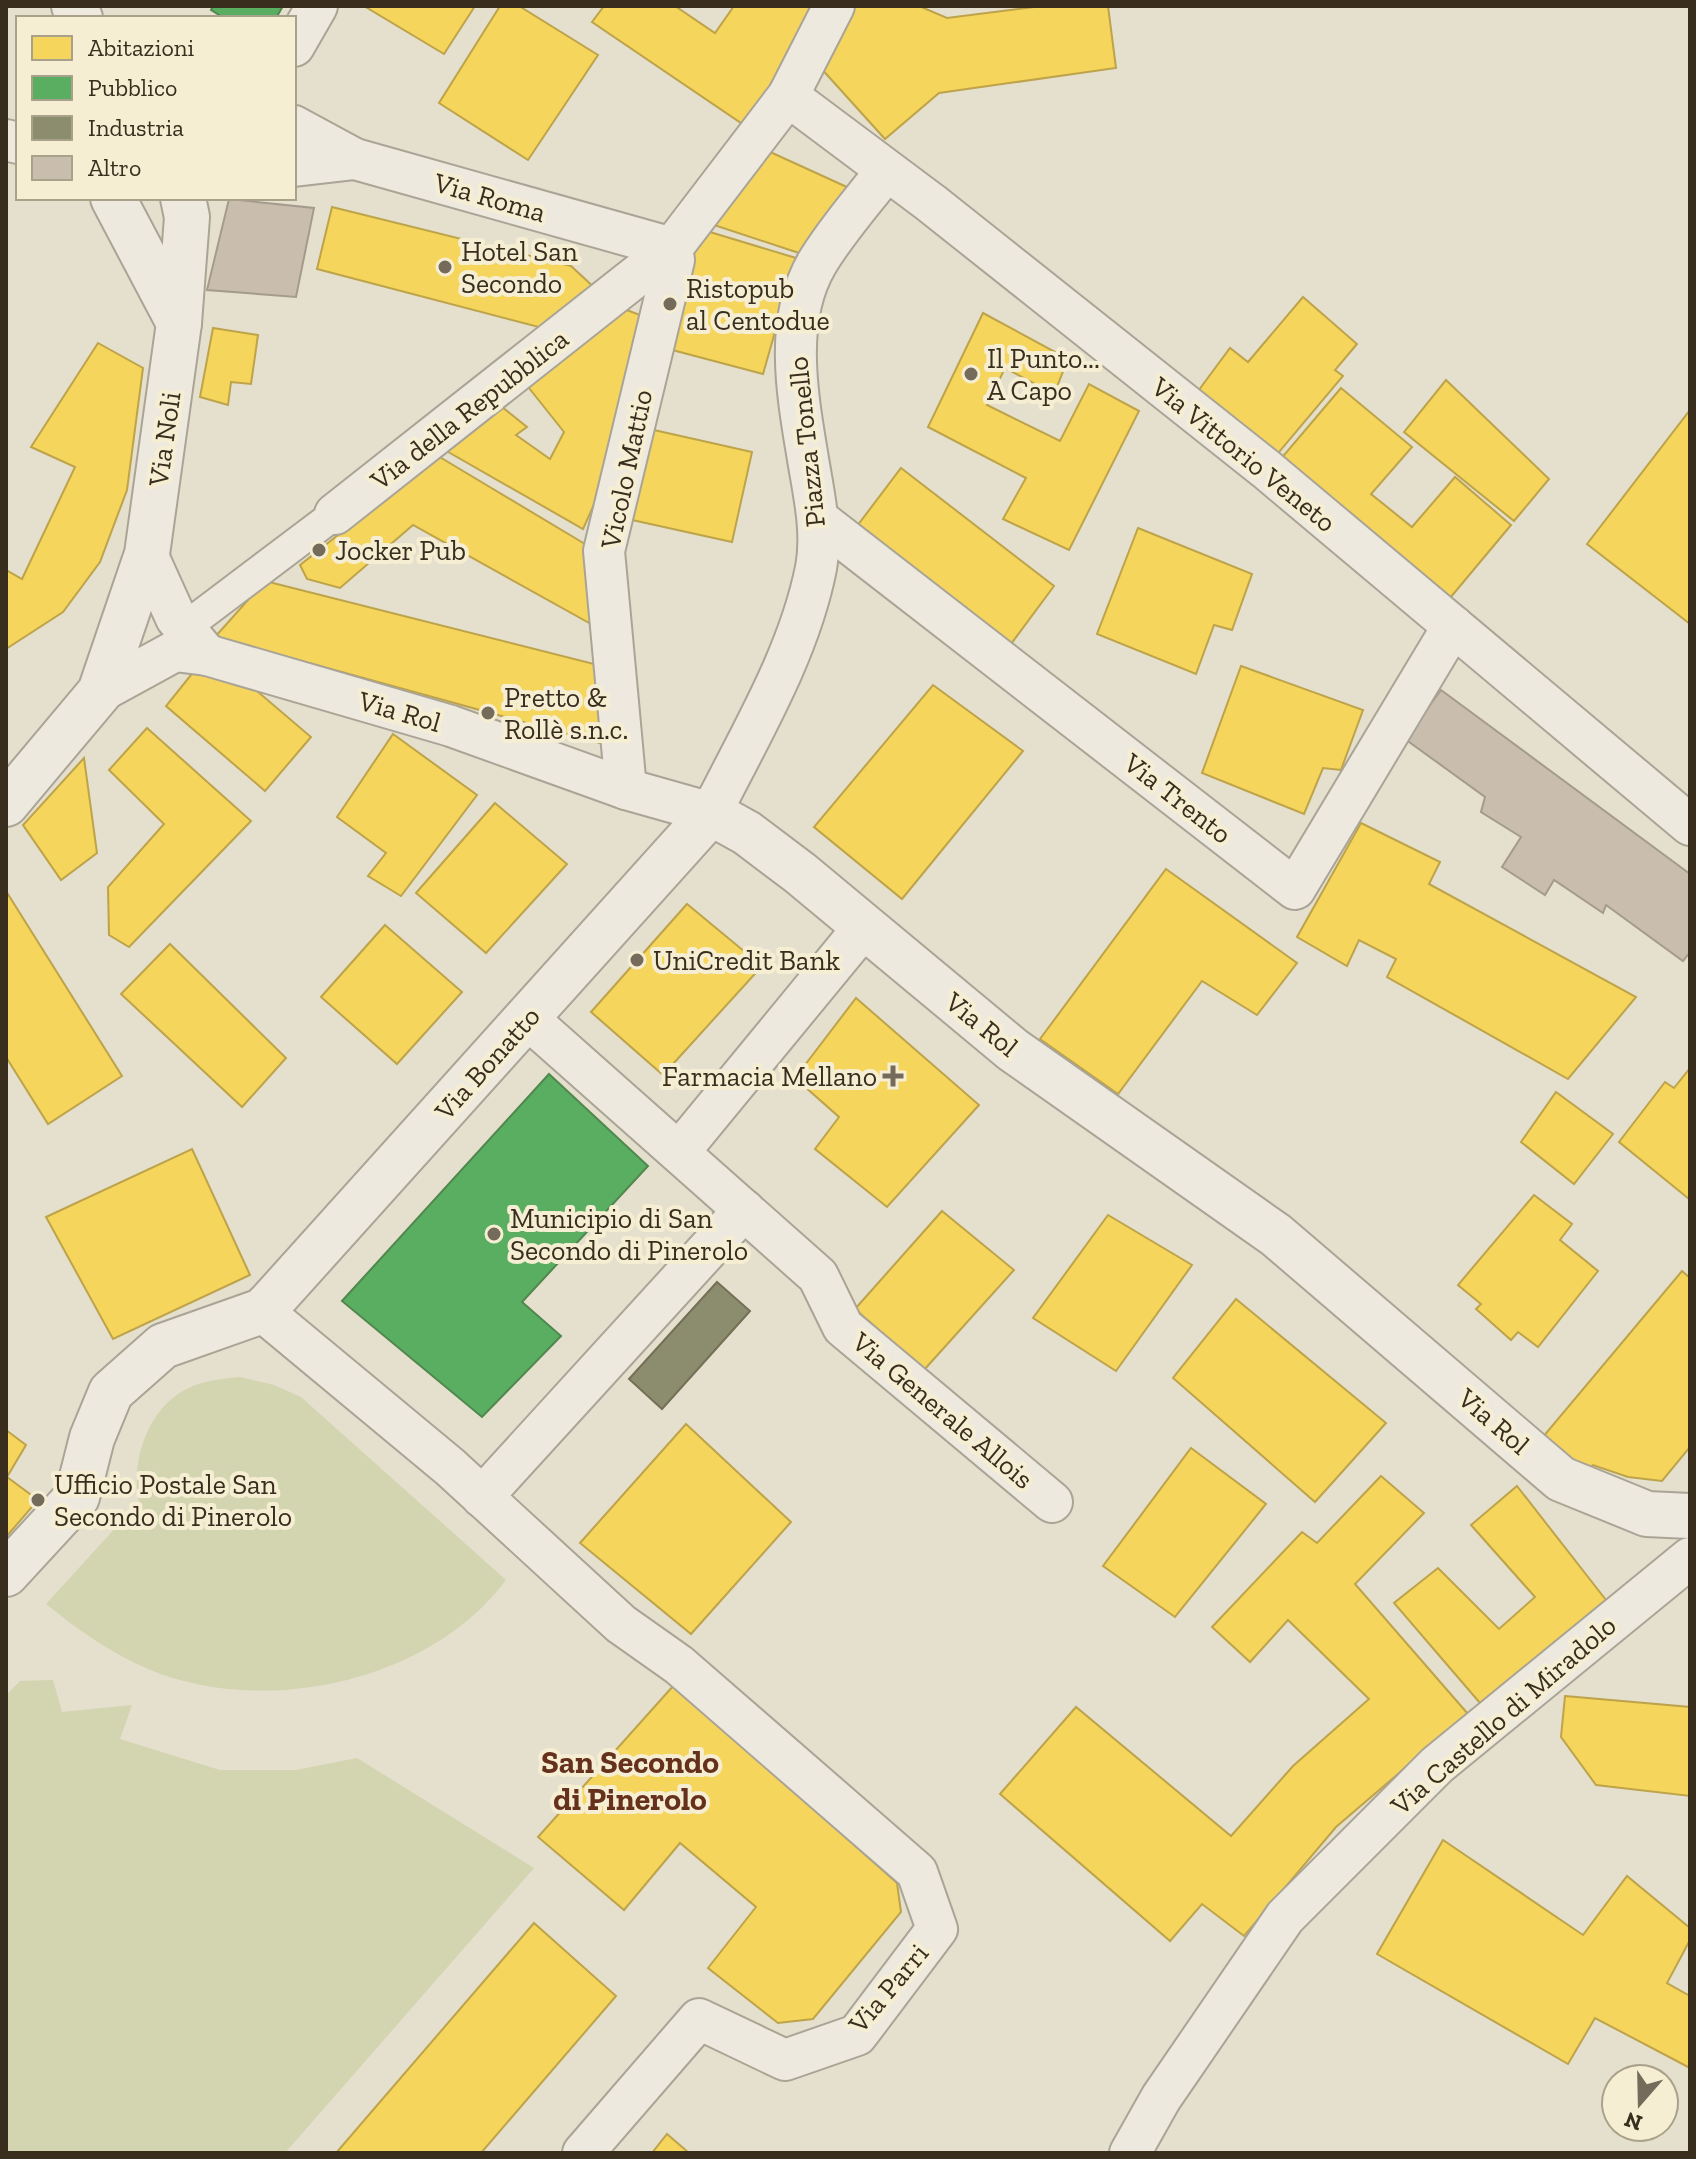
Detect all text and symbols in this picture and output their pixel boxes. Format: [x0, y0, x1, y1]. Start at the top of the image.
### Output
legend [16, 16, 296, 200]
text: Abitazioni [88, 33, 195, 62]
text: Pubblico [88, 73, 177, 102]
text: Industria [88, 113, 184, 142]
text: Altro [88, 153, 141, 182]
street label: Via Roma [429, 166, 550, 229]
place label: Hotel San Secondo [461, 235, 578, 300]
marker: Hotel San Secondo [436, 258, 454, 276]
place label: Ristopub al Centodue [686, 272, 830, 337]
marker: Ristopub al Centodue [661, 295, 679, 313]
street label: Via della Repubblica [363, 322, 575, 497]
place label: Il Punto... A Capo [987, 342, 1100, 407]
street label: Piazza Tonello [781, 355, 832, 529]
marker: Il Punto... A Capo [962, 365, 980, 383]
street label: Via Vittorio Veneto [1144, 369, 1343, 539]
street label: Vicolo Mattio [593, 387, 659, 553]
street label: Via Noli [141, 390, 187, 489]
place label: Jocker Pub [335, 534, 466, 567]
marker: Jocker Pub [310, 541, 328, 559]
place label: Pretto & Rollè s.n.c. [504, 681, 628, 746]
street label: Via Rol [354, 684, 445, 739]
marker: Pretto & Rollè s.n.c. [479, 704, 497, 722]
street label: Via Trento [1117, 746, 1238, 851]
place label: UniCredit Bank [653, 944, 840, 977]
marker: UniCredit Bank [628, 951, 646, 969]
street label: Via Rol [938, 984, 1025, 1064]
street label: Via Bonatto [427, 1000, 547, 1128]
place label: Farmacia Mellano [662, 1060, 877, 1093]
marker: Farmacia Mellano [884, 1067, 902, 1085]
place label: Municipio di San Secondo di Pinerolo [510, 1202, 748, 1267]
marker: Municipio di San Secondo di Pinerolo [485, 1225, 503, 1243]
street label: Via Generale Allois [845, 1324, 1040, 1496]
street label: Via Rol [1450, 1381, 1536, 1461]
place label: Ufficio Postale San Secondo di Pinerolo [54, 1468, 292, 1533]
marker: Ufficio Postale San Secondo di Pinerolo [29, 1491, 47, 1509]
street label: Via Castello di Miradolo [1383, 1609, 1623, 1823]
district label: San Secondo di Pinerolo [541, 1743, 719, 1818]
street label: Via Parri [841, 1937, 935, 2040]
north arrow [1600, 2063, 1680, 2143]
text: N [1621, 2106, 1646, 2137]

